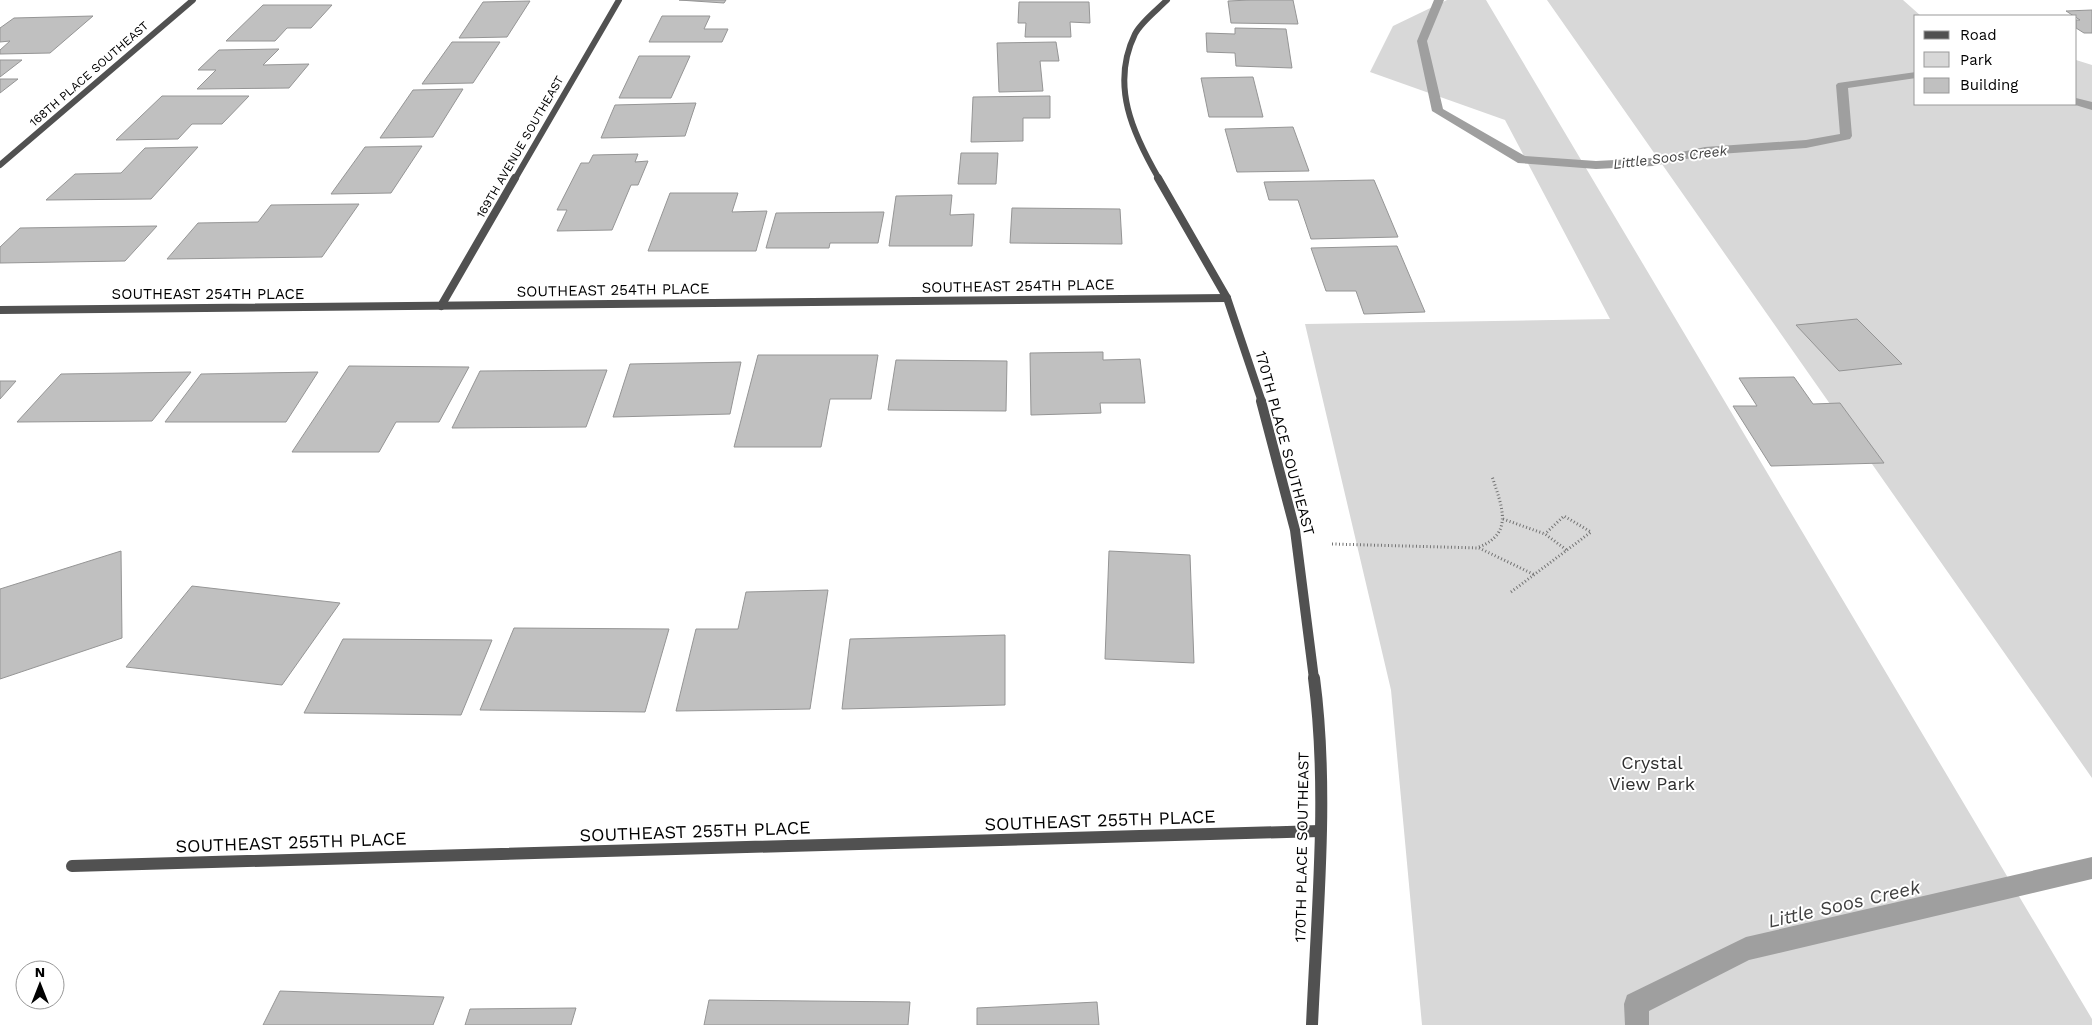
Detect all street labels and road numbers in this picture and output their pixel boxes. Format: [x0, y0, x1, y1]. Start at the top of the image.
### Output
street label: 168TH PLACE SOUTHEAST [27, 19, 151, 129]
street label: 169TH AVENUE SOUTHEAST [473, 73, 567, 221]
street label: SOUTHEAST 254TH PLACE [921, 275, 1115, 297]
street label: SOUTHEAST 254TH PLACE [516, 279, 710, 301]
street label: SOUTHEAST 254TH PLACE [112, 285, 304, 303]
street label: 170TH PLACE SOUTHEAST [1252, 349, 1318, 537]
street label: 170TH PLACE SOUTHEAST [1291, 752, 1313, 942]
street label: SOUTHEAST 255TH PLACE [984, 805, 1216, 835]
street label: SOUTHEAST 255TH PLACE [579, 816, 811, 846]
street label: SOUTHEAST 255TH PLACE [175, 827, 407, 857]

